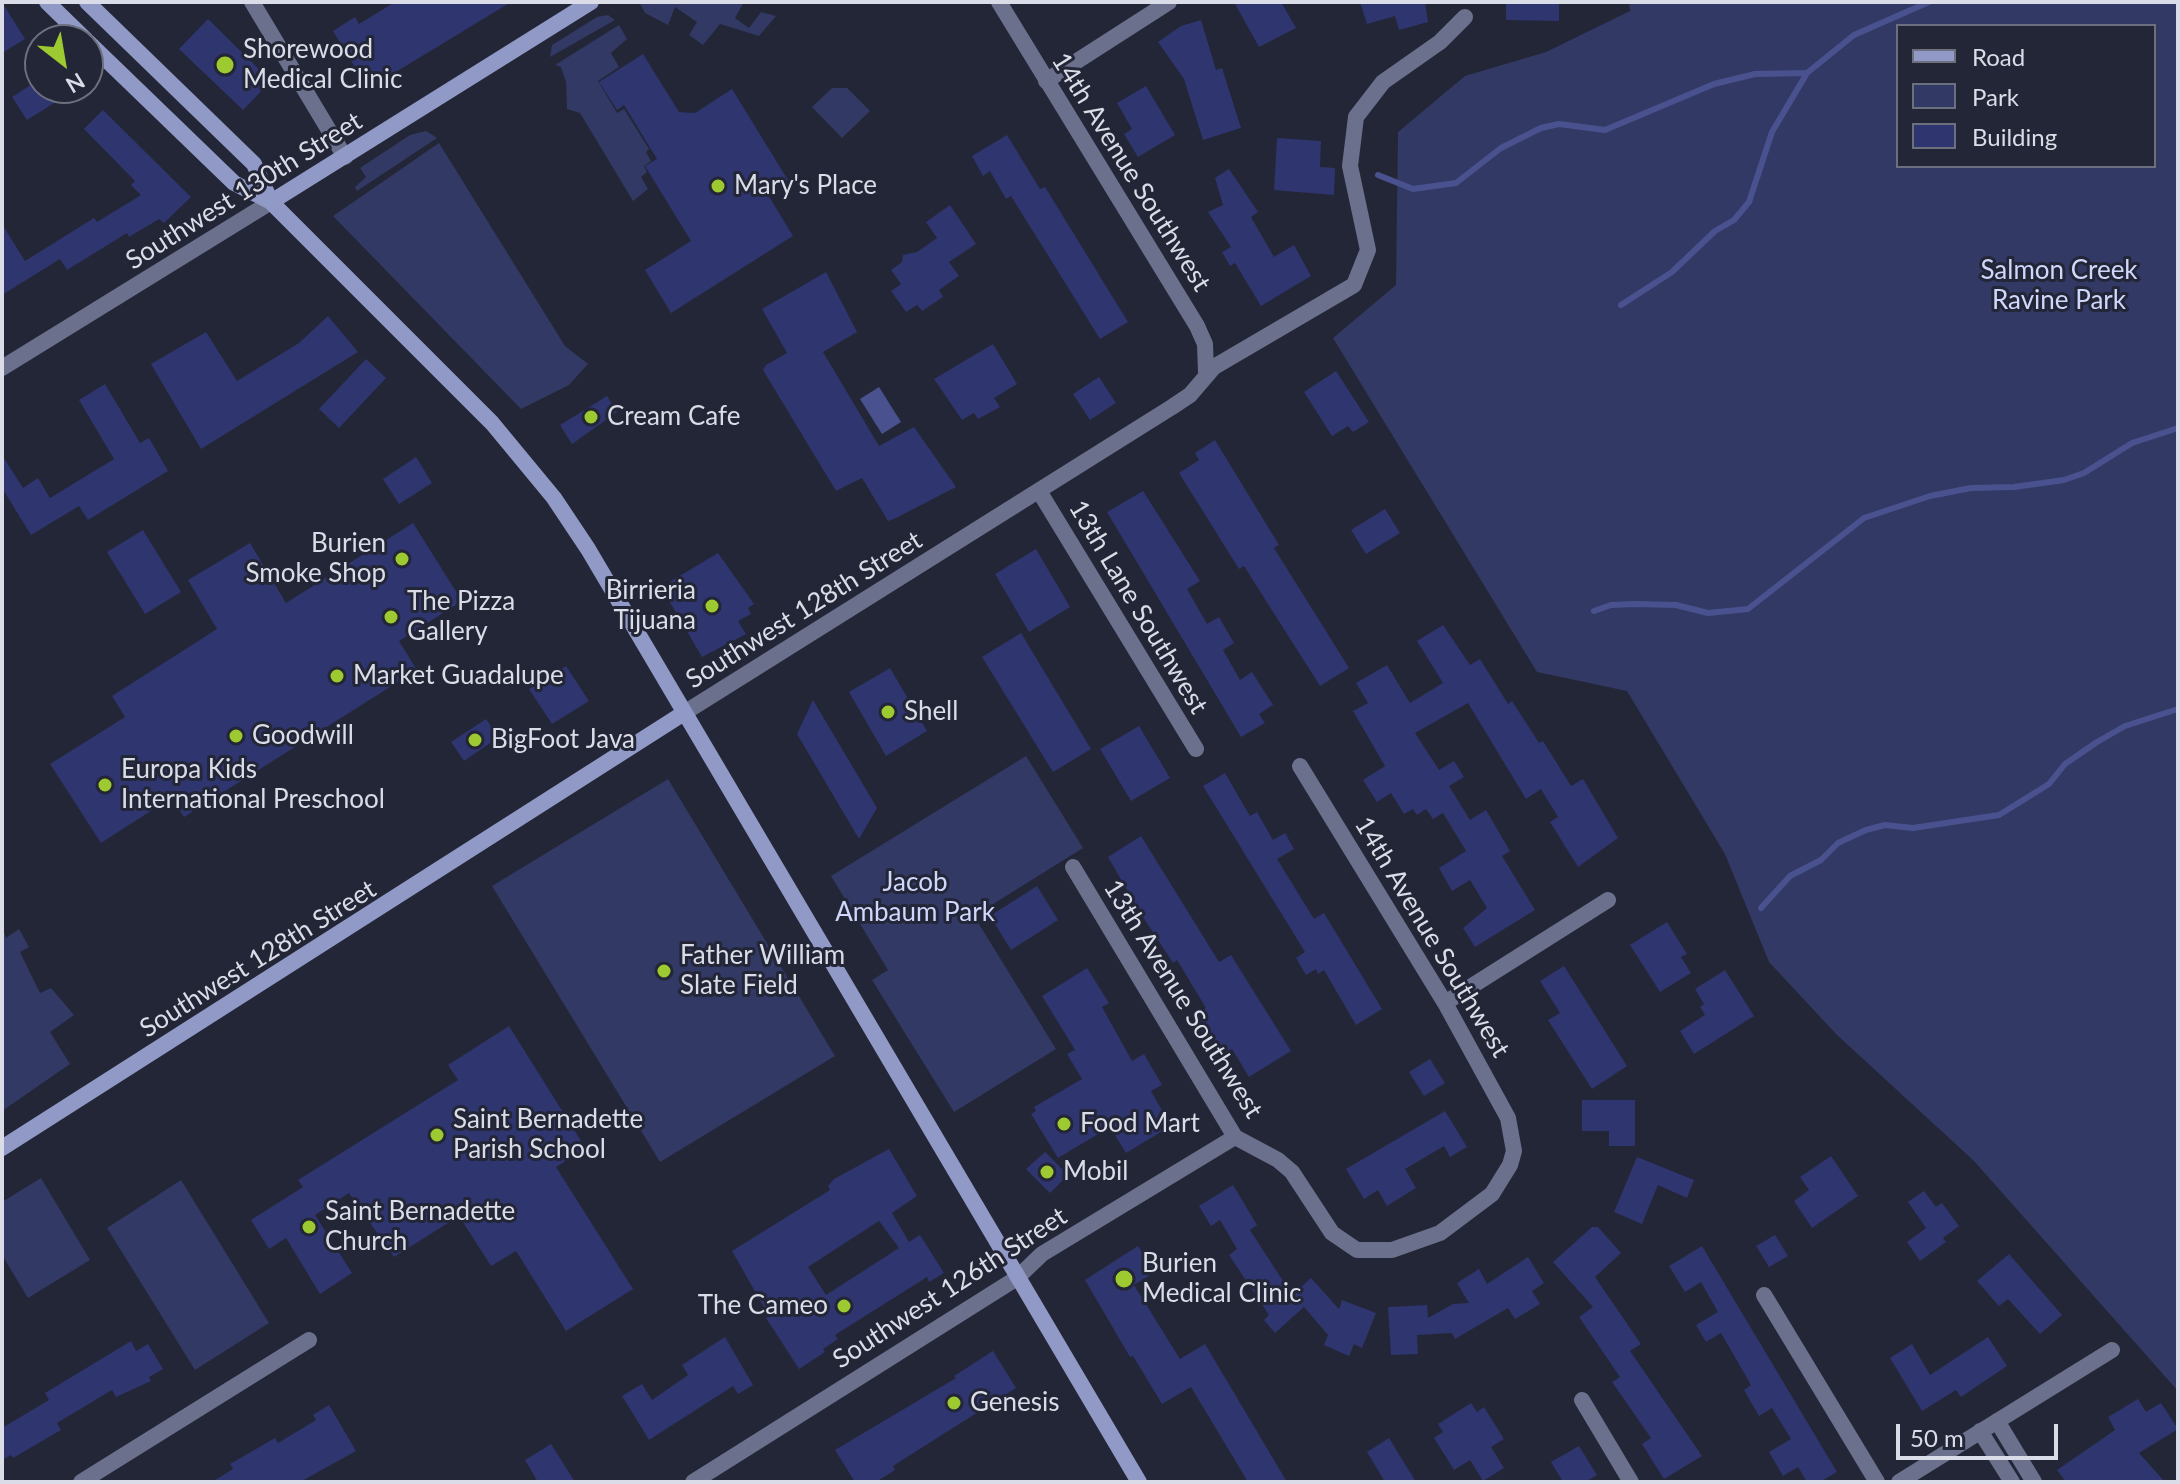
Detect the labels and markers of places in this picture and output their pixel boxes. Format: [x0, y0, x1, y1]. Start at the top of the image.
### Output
place label: Shorewood Medical Clinic [243, 34, 402, 96]
marker: Shorewood Medical Clinic [214, 54, 236, 76]
place label: Mary's Place [734, 170, 877, 202]
marker: Mary's Place [709, 177, 727, 195]
place label: Cream Cafe [607, 401, 740, 433]
marker: Cream Cafe [582, 408, 600, 426]
place label: Burien Smoke Shop [245, 528, 386, 590]
marker: Burien Smoke Shop [393, 550, 411, 568]
place label: Birrieria Tijuana [606, 575, 696, 636]
place label: The Pizza Gallery [407, 586, 515, 648]
marker: Birrieria Tijuana [703, 597, 721, 615]
marker: The Pizza Gallery [382, 608, 400, 626]
place label: Market Guadalupe [353, 660, 564, 692]
marker: Market Guadalupe [328, 667, 346, 685]
place label: Shell [904, 696, 958, 728]
marker: Shell [879, 703, 897, 721]
place label: Goodwill [252, 720, 354, 752]
place label: BigFoot Java [491, 724, 635, 756]
marker: Goodwill [227, 727, 245, 745]
marker: BigFoot Java [466, 731, 484, 749]
place label: Europa Kids International Preschool [121, 754, 385, 816]
marker: Europa Kids International Preschool [96, 776, 114, 794]
place label: Father William Slate Field [680, 940, 845, 1002]
marker: Father William Slate Field [655, 962, 673, 980]
place label: Saint Bernadette Parish School [453, 1104, 643, 1166]
place label: Food Mart [1080, 1108, 1200, 1140]
marker: Food Mart [1055, 1115, 1073, 1133]
marker: Saint Bernadette Parish School [428, 1126, 446, 1144]
place label: Mobil [1063, 1156, 1128, 1188]
marker: Mobil [1038, 1163, 1056, 1181]
place label: Saint Bernadette Church [325, 1196, 515, 1258]
marker: Saint Bernadette Church [300, 1218, 318, 1236]
place label: Burien Medical Clinic [1142, 1248, 1301, 1310]
marker: Burien Medical Clinic [1113, 1268, 1135, 1290]
place label: The Cameo [698, 1290, 828, 1322]
marker: The Cameo [835, 1297, 853, 1315]
place label: Genesis [970, 1387, 1060, 1419]
marker: Genesis [945, 1394, 963, 1412]

